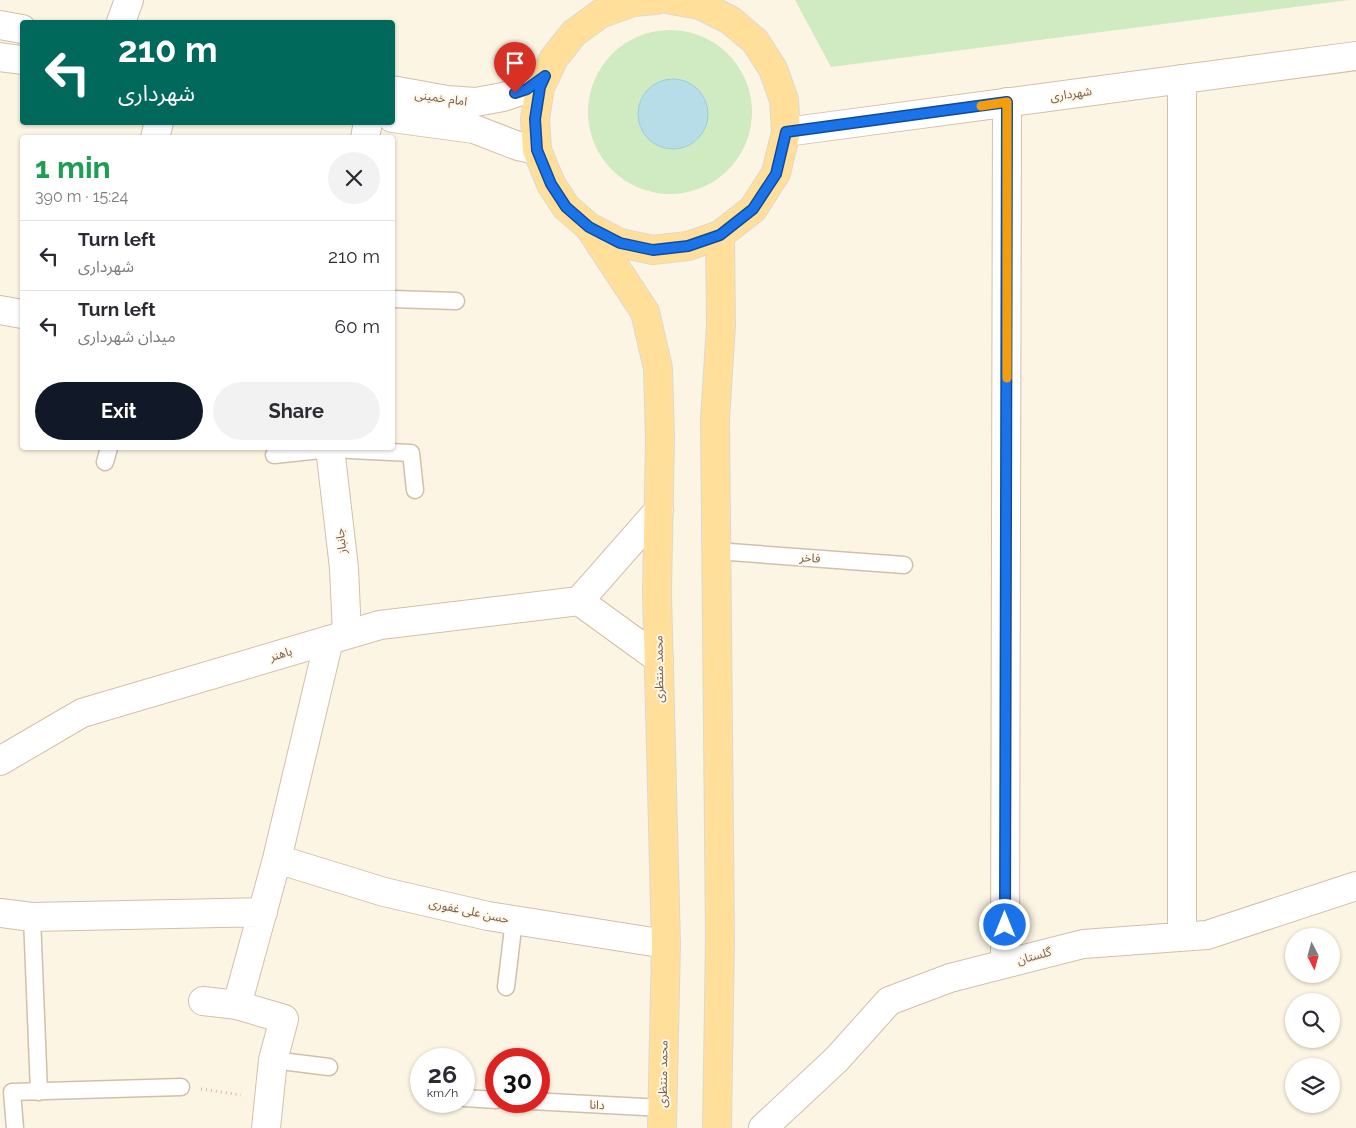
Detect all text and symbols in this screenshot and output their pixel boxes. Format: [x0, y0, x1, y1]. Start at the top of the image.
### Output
text: 210 m [118, 29, 218, 70]
icon: left [35, 40, 100, 105]
pin [494, 42, 536, 93]
icon: arrive [501, 49, 529, 77]
text: شهرداری [118, 80, 195, 106]
street label: شهرداری [1049, 84, 1093, 104]
street label: امام خمینی [414, 87, 468, 111]
text: 1 min [35, 150, 111, 185]
button: close [328, 152, 380, 204]
text: 390 m · 15:24 [35, 187, 128, 206]
text: Turn left [78, 228, 155, 250]
icon: left [35, 242, 63, 270]
text: 210 m [328, 245, 380, 267]
text: شهرداری [78, 257, 134, 276]
text: Turn left [78, 298, 155, 320]
icon: left [35, 312, 63, 340]
text: 60 m [335, 315, 380, 337]
text: میدان شهرداری [78, 327, 176, 346]
button: Exit [35, 382, 203, 440]
button: Share [213, 382, 380, 440]
street label: جانباز [332, 527, 350, 556]
street label: فاخر [798, 550, 821, 566]
street label: محمد منتظری [651, 635, 667, 703]
street label: باهنر [267, 644, 294, 664]
street label: حسن علی غفوری [428, 896, 510, 926]
position arrow [978, 898, 1030, 950]
north arrow [1285, 928, 1340, 982]
map controls [1285, 928, 1340, 1113]
street label: گلستان [1015, 944, 1054, 967]
button: search [1285, 993, 1340, 1048]
street label: محمد منتظری [655, 1040, 671, 1108]
speed limit sign: 30 [485, 1048, 550, 1113]
button: layers [1285, 1058, 1340, 1113]
text: 26 [428, 1059, 457, 1089]
text: km/h [427, 1086, 458, 1100]
street label: دانا [589, 1098, 605, 1112]

